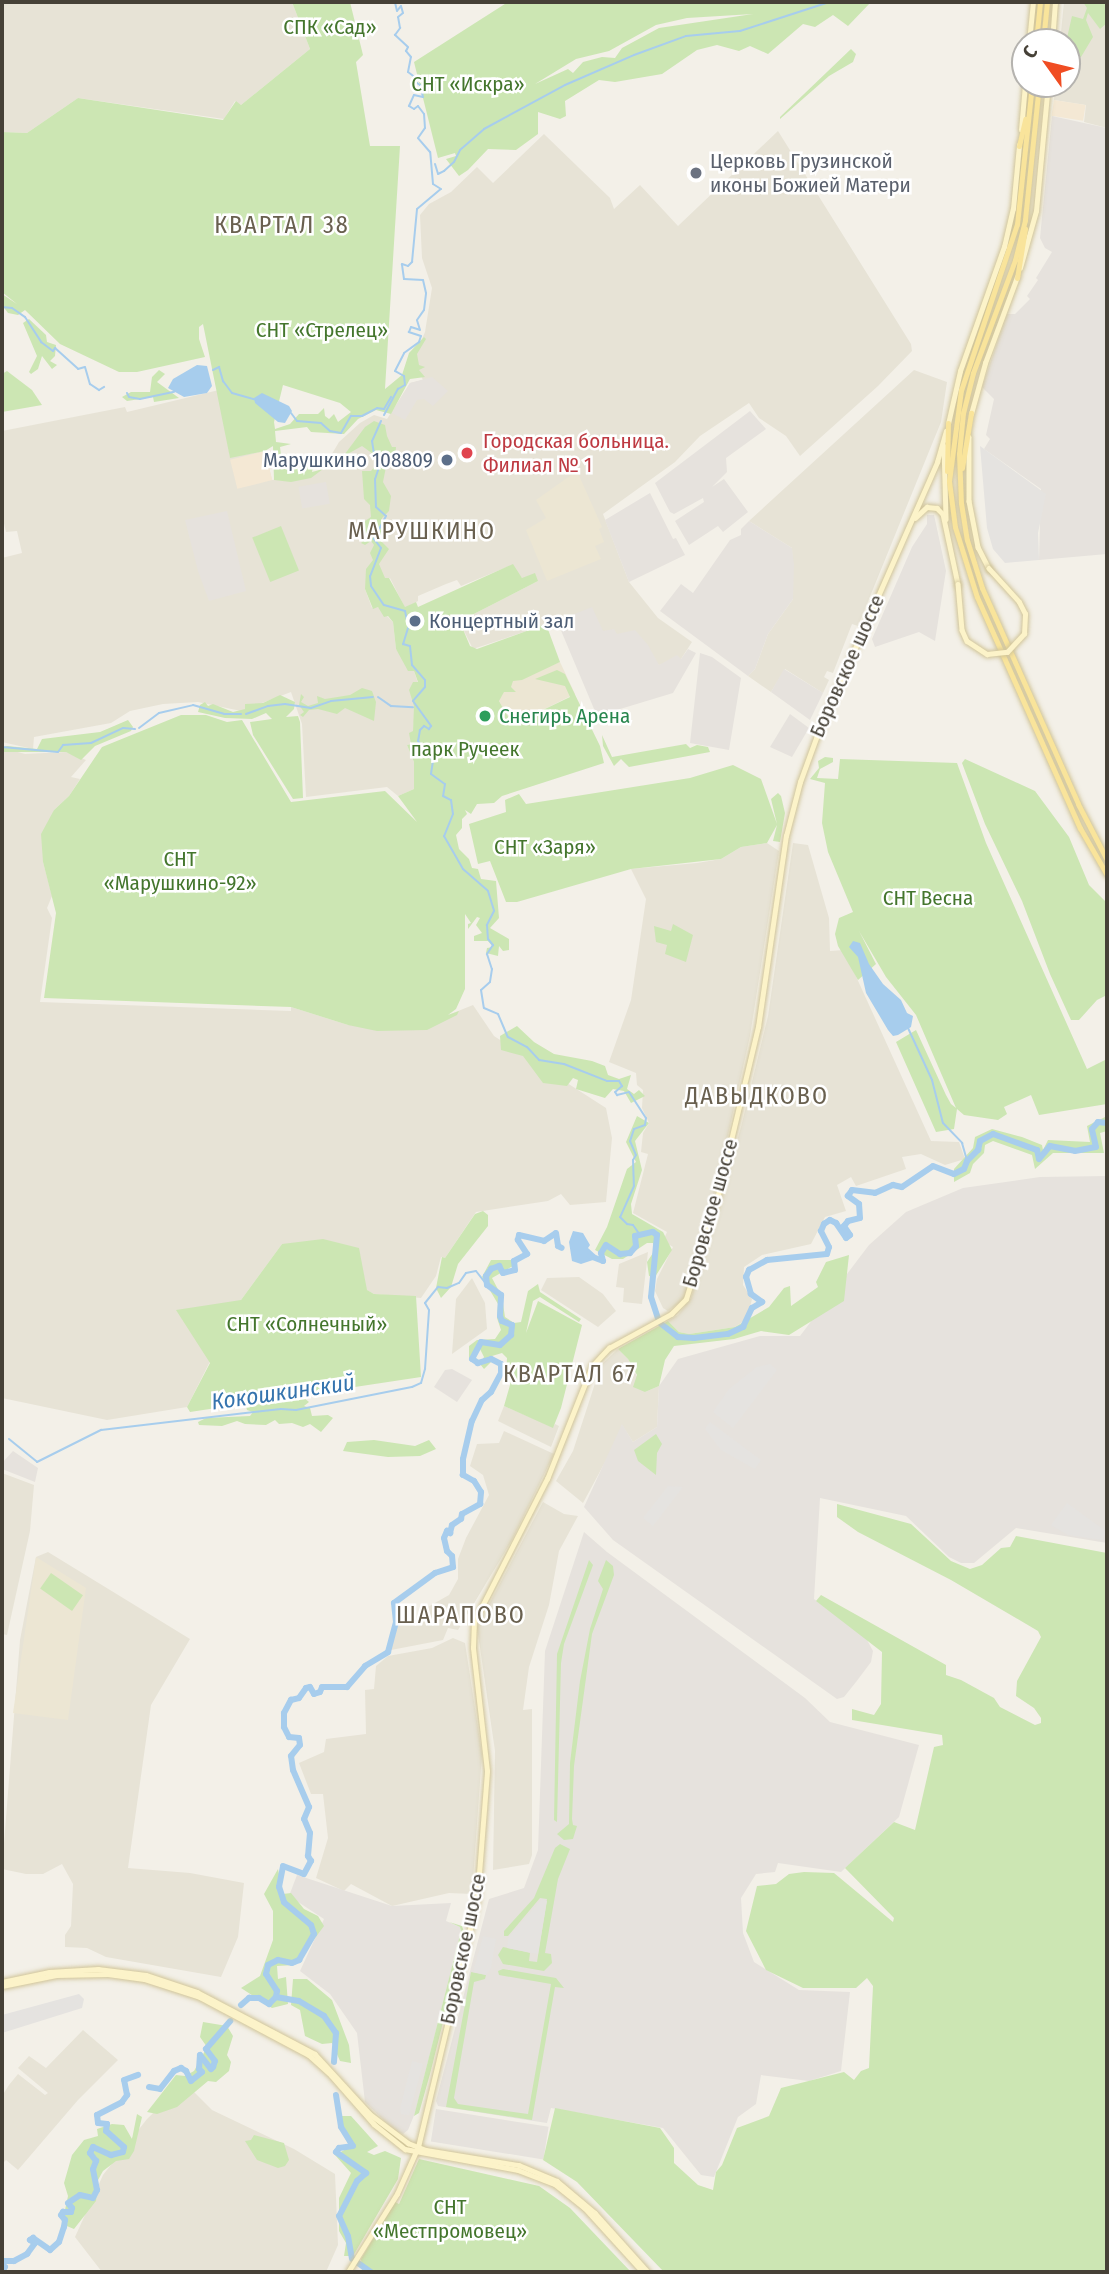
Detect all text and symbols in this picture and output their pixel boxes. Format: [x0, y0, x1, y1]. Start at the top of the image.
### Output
park label: СПК «Сад» [283, 14, 377, 40]
north arrow [1011, 28, 1081, 98]
text: С [1018, 42, 1042, 63]
park label: СНТ «Искра» [411, 71, 525, 97]
place label: Церковь Грузинской иконы Божией Матери [710, 148, 911, 198]
marker: Церковь Грузинской иконы Божией Матери [688, 165, 704, 181]
district label: КВАРТАЛ 38 [215, 212, 349, 240]
park label: СНТ «Стрелец» [256, 317, 388, 343]
place label: Городская больница. Филиал № 1 [483, 428, 669, 478]
marker: Городская больница. Филиал № 1 [457, 443, 477, 463]
place label: Марушкино 108809 [263, 447, 433, 473]
marker: Марушкино 108809 [439, 452, 455, 468]
district label: МАРУШКИНО [349, 518, 495, 546]
street label: Боровское шоссе [804, 591, 890, 741]
place label: Концертный зал [429, 608, 574, 634]
marker: Концертный зал [407, 613, 423, 629]
place label: Снегирь Арена [499, 703, 630, 729]
marker: Снегирь Арена [477, 708, 493, 724]
park label: парк Ручеек [411, 736, 519, 762]
park label: СНТ «Заря» [494, 834, 596, 860]
park label: СНТ «Марушкино-92» [103, 846, 257, 896]
park label: СНТ Весна [883, 885, 973, 911]
district label: ДАВЫДКОВО [686, 1083, 828, 1111]
street label: Боровское шоссе [677, 1136, 743, 1290]
park label: СНТ «Солнечный» [227, 1311, 387, 1337]
district label: КВАРТАЛ 67 [504, 1361, 636, 1389]
water label: Кокошкинский [210, 1368, 356, 1416]
district label: ШАРАПОВО [397, 1602, 525, 1630]
street label: Боровское шоссе [435, 1871, 491, 2027]
park label: СНТ «Местпромовец» [373, 2194, 527, 2244]

